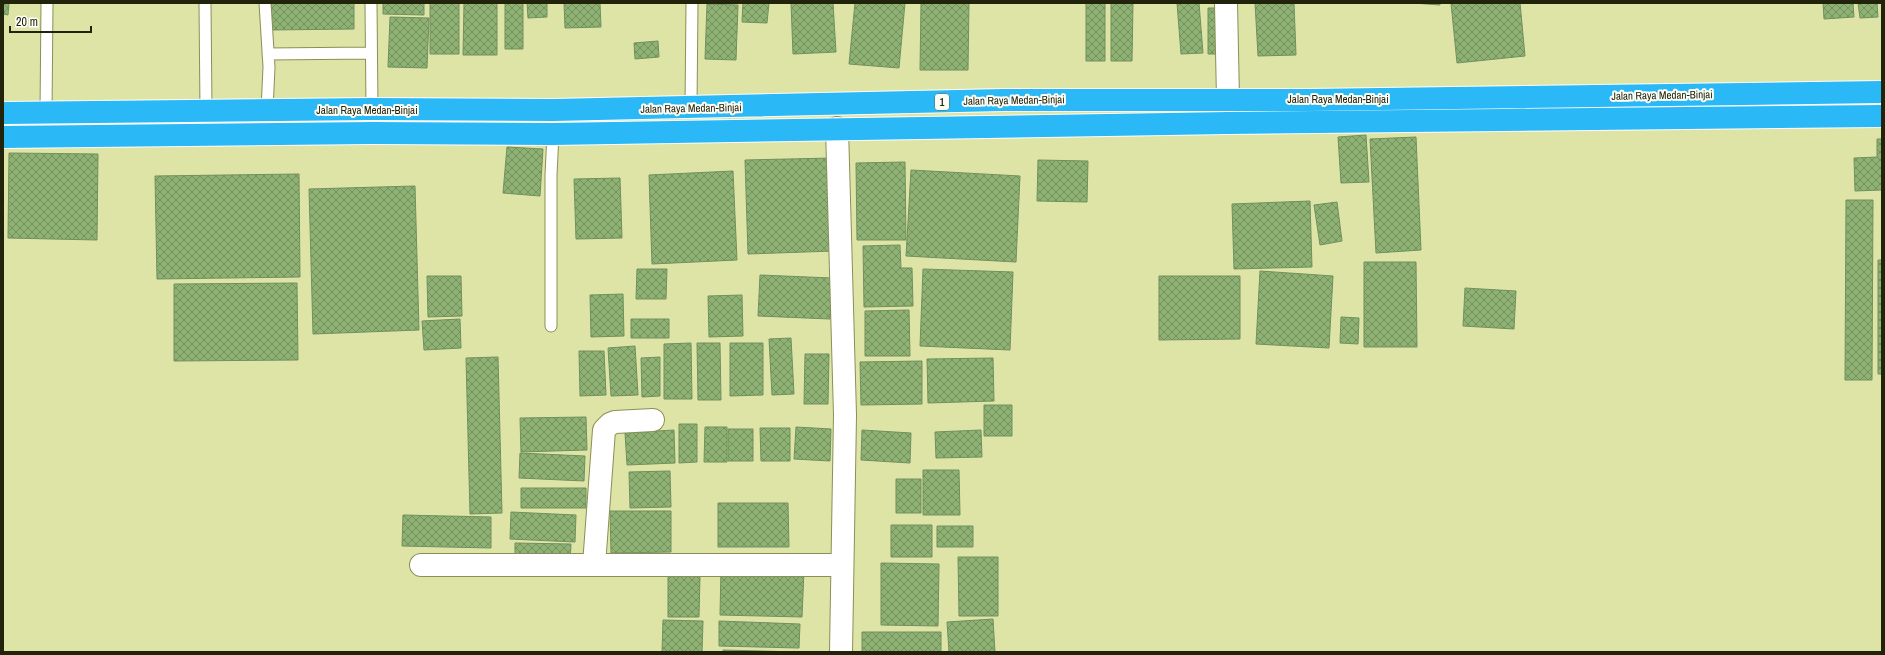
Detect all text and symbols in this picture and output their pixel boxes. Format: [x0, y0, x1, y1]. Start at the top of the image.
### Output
scale bar [10, 8, 91, 34]
text: 20 m [16, 14, 38, 30]
street label: Jalan Raya Medan-Binjai [1611, 87, 1713, 103]
street label: Jalan Raya Medan-Binjai [963, 92, 1065, 108]
street label: Jalan Raya Medan-Binjai [1287, 92, 1389, 106]
road number: 1 [935, 94, 949, 110]
street label: Jalan Raya Medan-Binjai [640, 100, 742, 116]
street label: Jalan Raya Medan-Binjai [316, 103, 418, 117]

